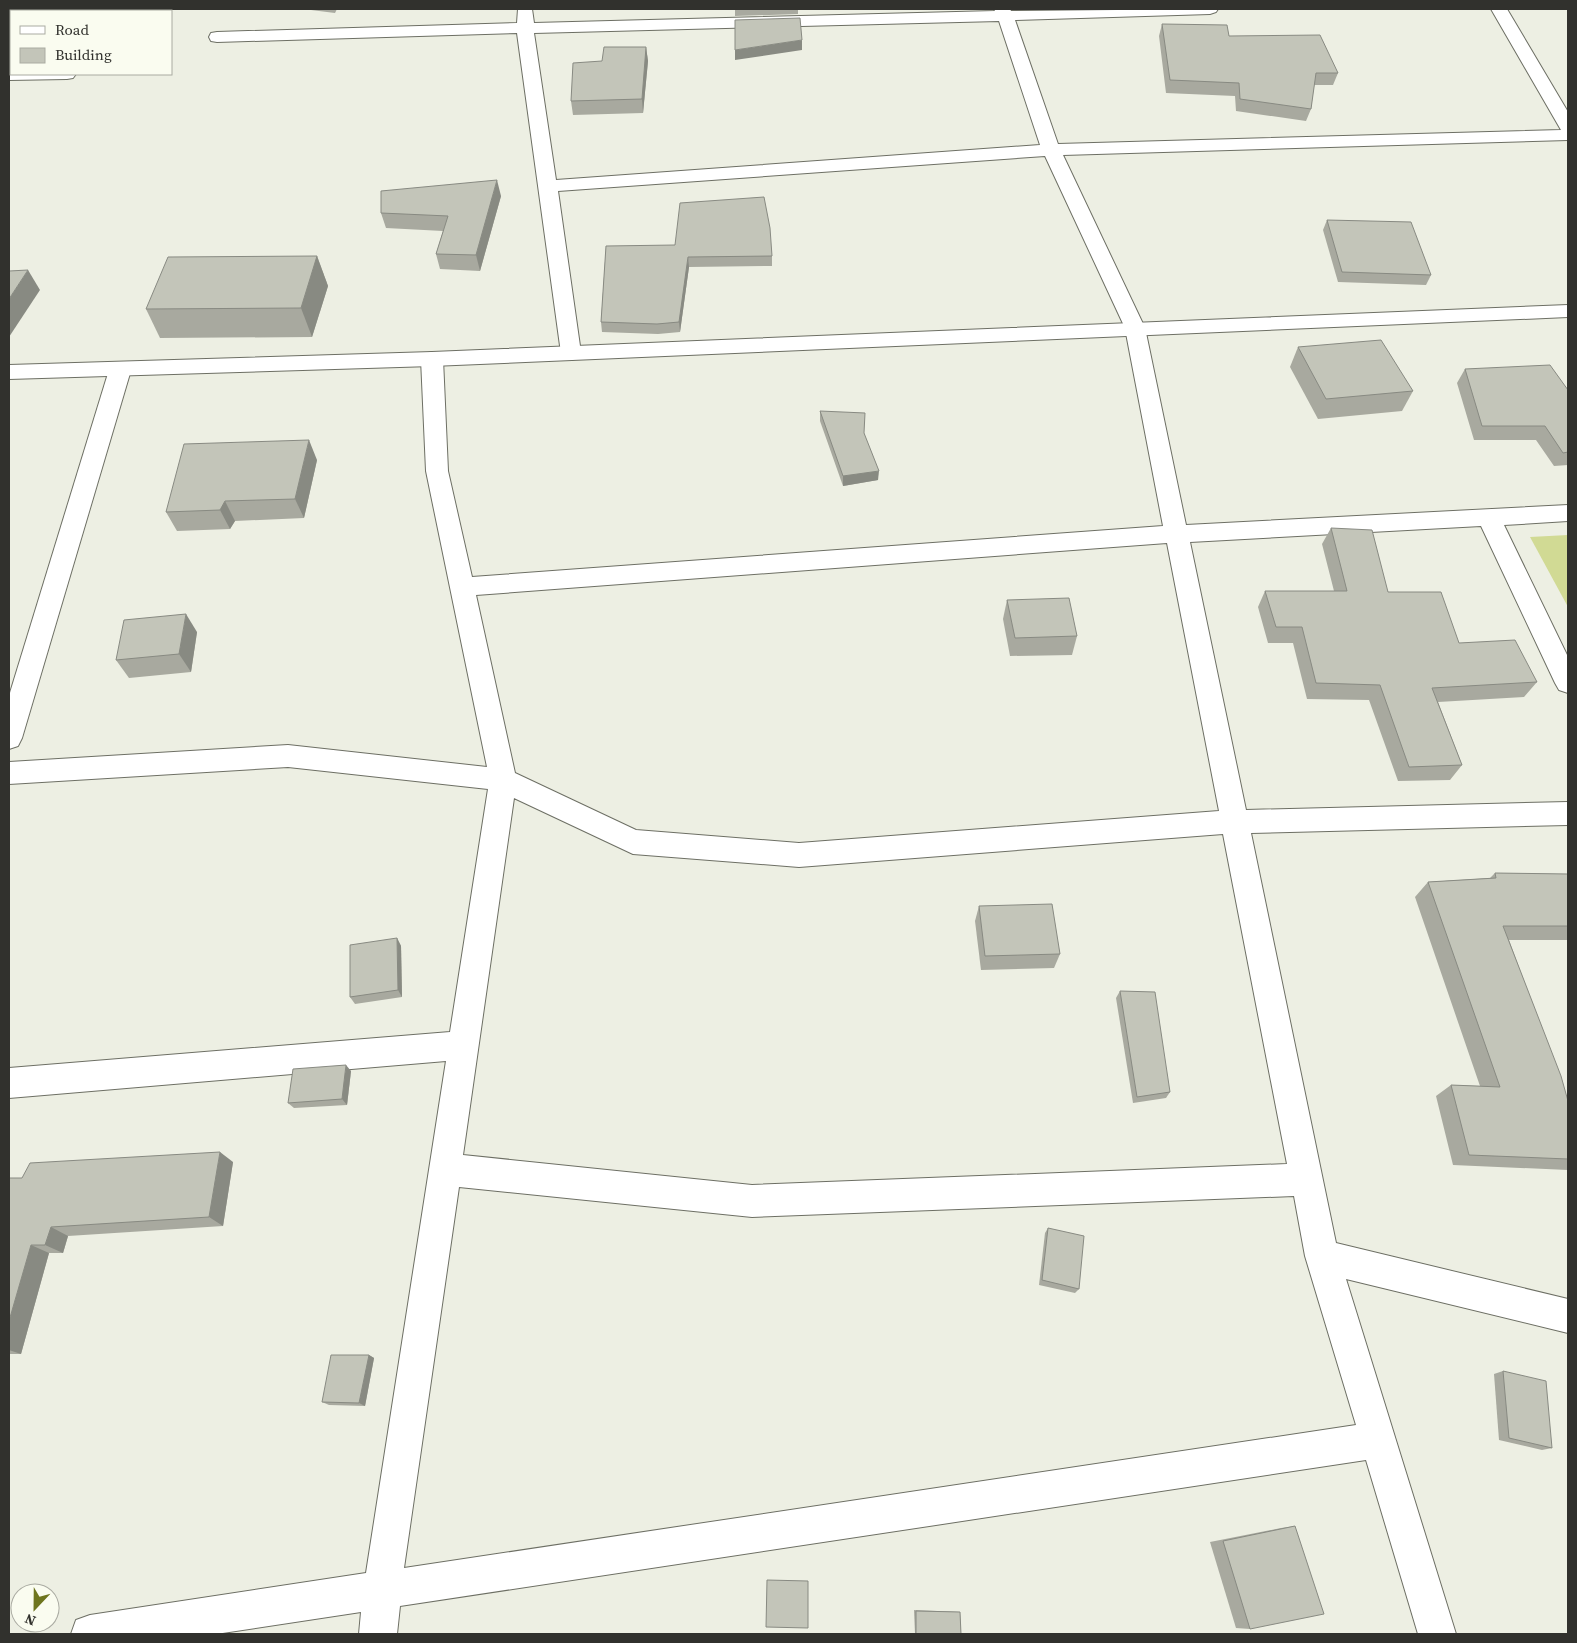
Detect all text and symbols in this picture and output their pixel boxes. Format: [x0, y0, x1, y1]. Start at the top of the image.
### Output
legend [10, 10, 172, 75]
text: Road [55, 19, 89, 40]
text: Building [55, 44, 112, 65]
north arrow [10, 1583, 60, 1633]
text: N [22, 1609, 39, 1631]

